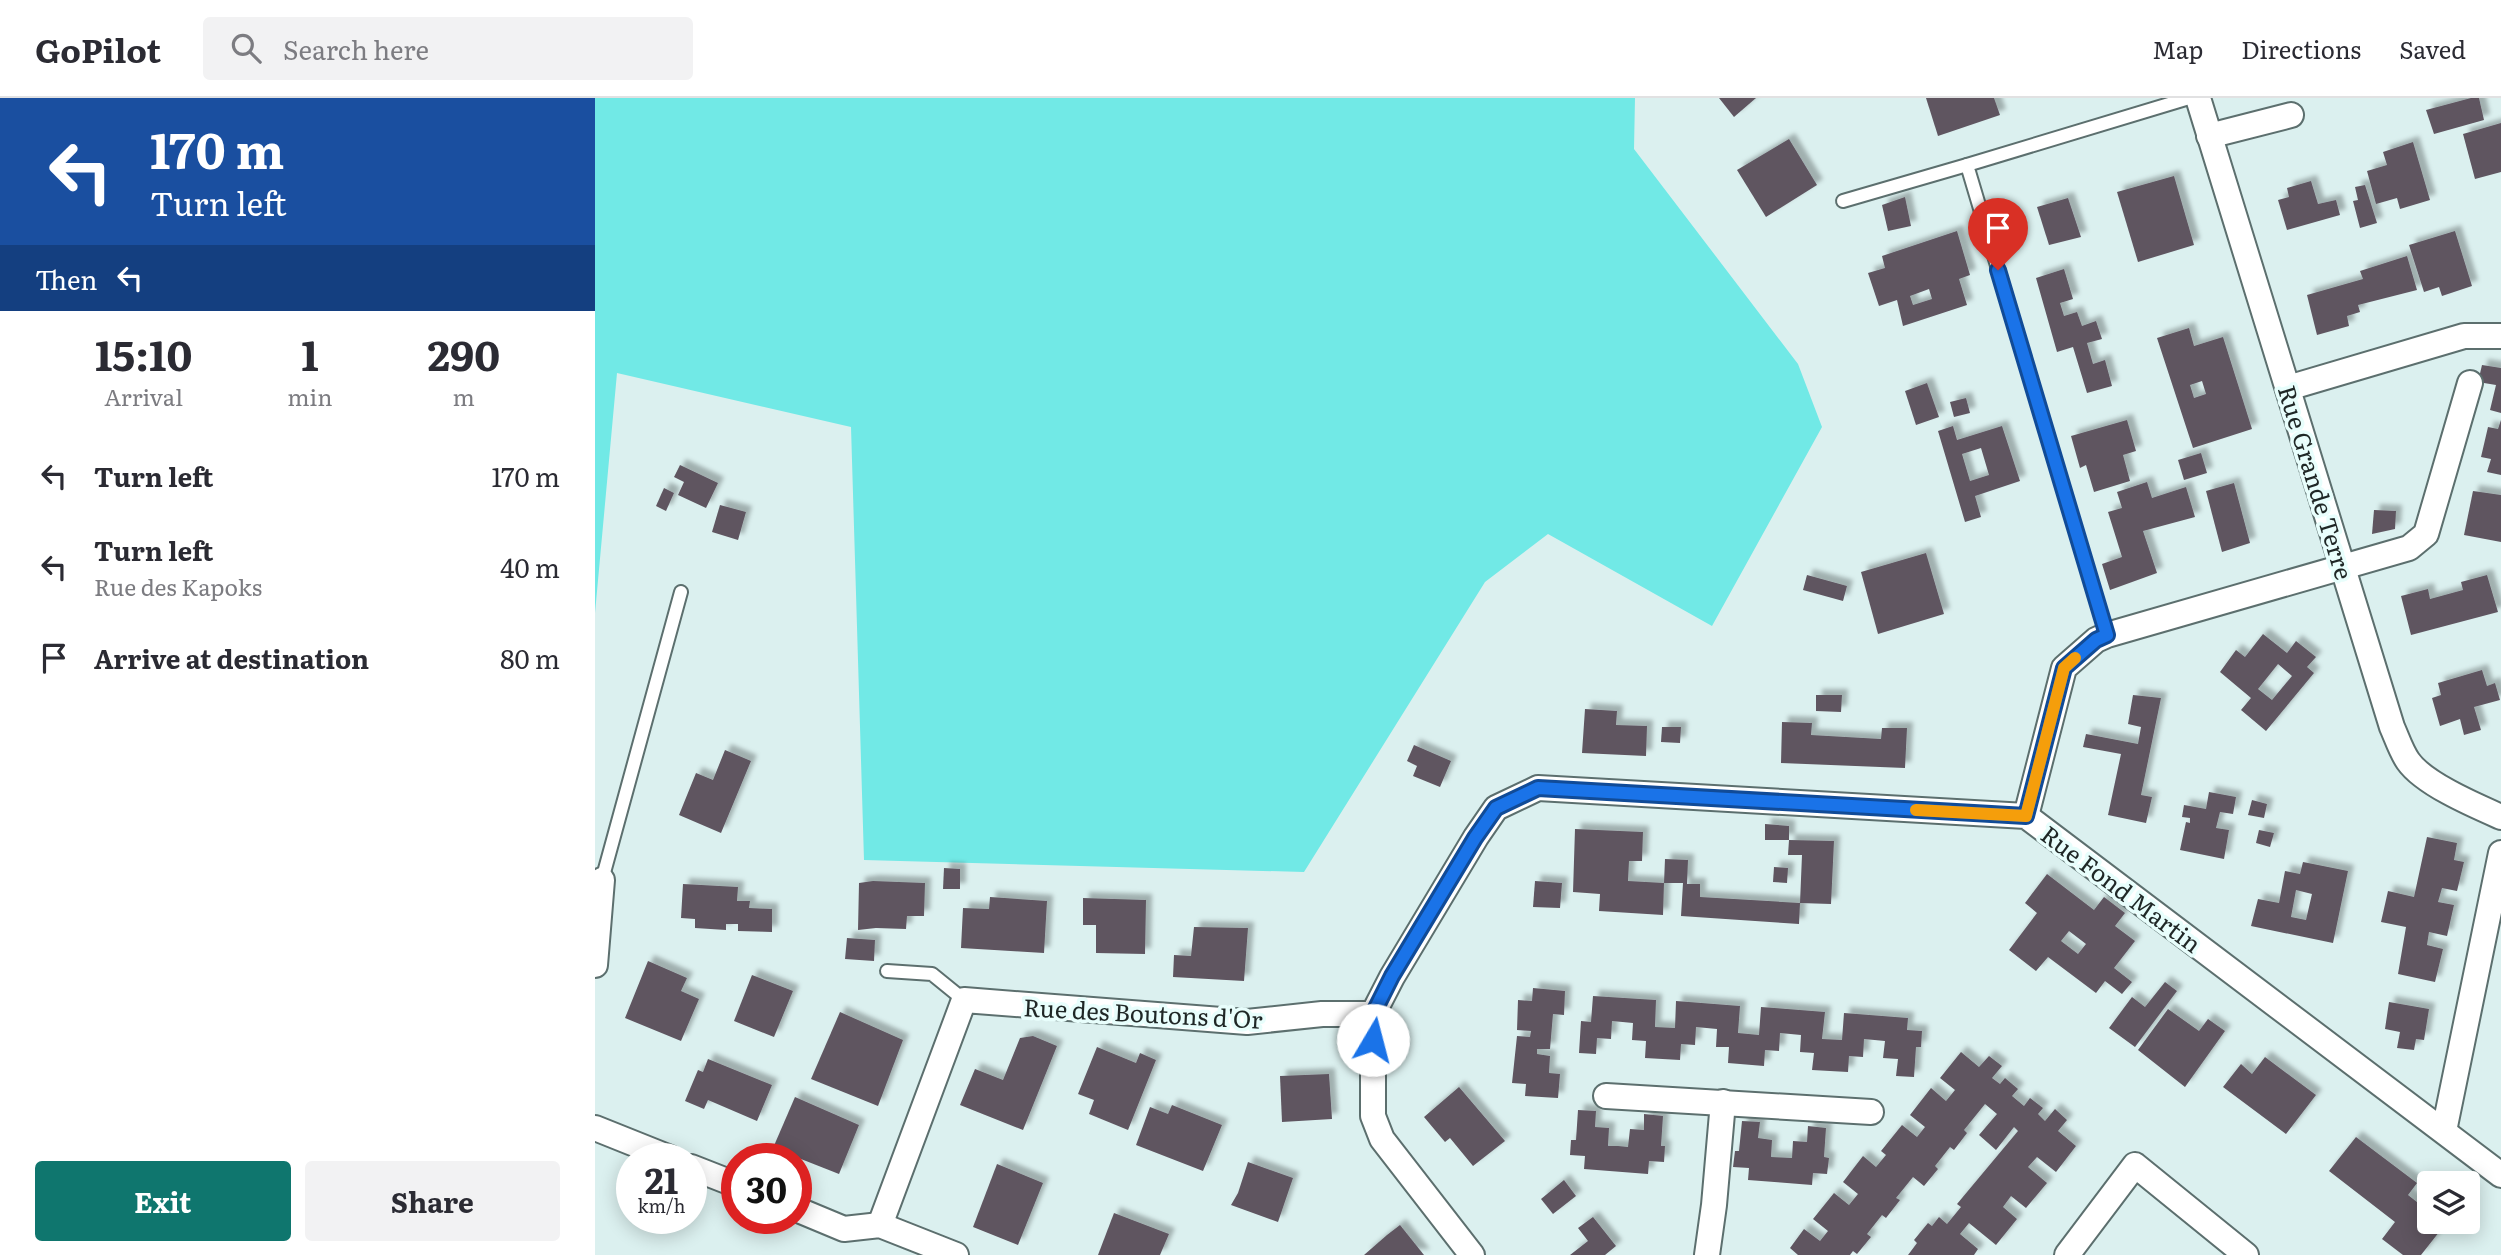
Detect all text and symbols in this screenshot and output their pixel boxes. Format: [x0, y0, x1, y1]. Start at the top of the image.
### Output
search box [203, 17, 693, 80]
text: GoPilot [35, 24, 161, 73]
icon: search [227, 29, 265, 67]
text: Search here [283, 29, 429, 68]
text: Map [2152, 31, 2203, 66]
text: Directions [2241, 31, 2361, 66]
text: Saved [2399, 31, 2466, 66]
text: 170 m [150, 111, 284, 184]
icon: left [35, 126, 126, 217]
text: Turn left [150, 178, 287, 226]
pin [1968, 198, 2028, 270]
icon: arrive [1979, 209, 2017, 247]
text: Then [35, 259, 97, 298]
icon: left [111, 259, 149, 297]
text: 15:10 [95, 322, 192, 384]
text: 1 [301, 322, 319, 384]
text: 290 [427, 322, 500, 384]
text: Arrival [104, 379, 183, 413]
text: min [287, 379, 332, 413]
text: m [453, 379, 475, 413]
street label: Rue Grande Terre [2271, 381, 2363, 583]
text: Turn left [94, 456, 213, 495]
text: 170 m [492, 456, 560, 495]
icon: left [35, 457, 73, 495]
text: Turn left [94, 530, 213, 569]
text: 40 m [500, 547, 560, 586]
icon: left [35, 548, 73, 586]
text: Rue des Kapoks [94, 569, 262, 603]
text: Arrive at destination [94, 638, 369, 677]
text: 80 m [500, 638, 560, 677]
icon: arrive [35, 639, 73, 677]
street label: Rue Fond Martin [2034, 816, 2210, 960]
street label: Rue des Boutons d'Or [1023, 988, 1264, 1036]
position arrow [1336, 1003, 1410, 1077]
speed limit sign: 30 [721, 1143, 812, 1234]
text: 21 [645, 1153, 678, 1205]
button: Exit [35, 1161, 291, 1241]
button: Share [305, 1161, 560, 1241]
map controls [2417, 1171, 2480, 1234]
button: layers [2417, 1171, 2480, 1234]
text: km/h [638, 1192, 685, 1219]

